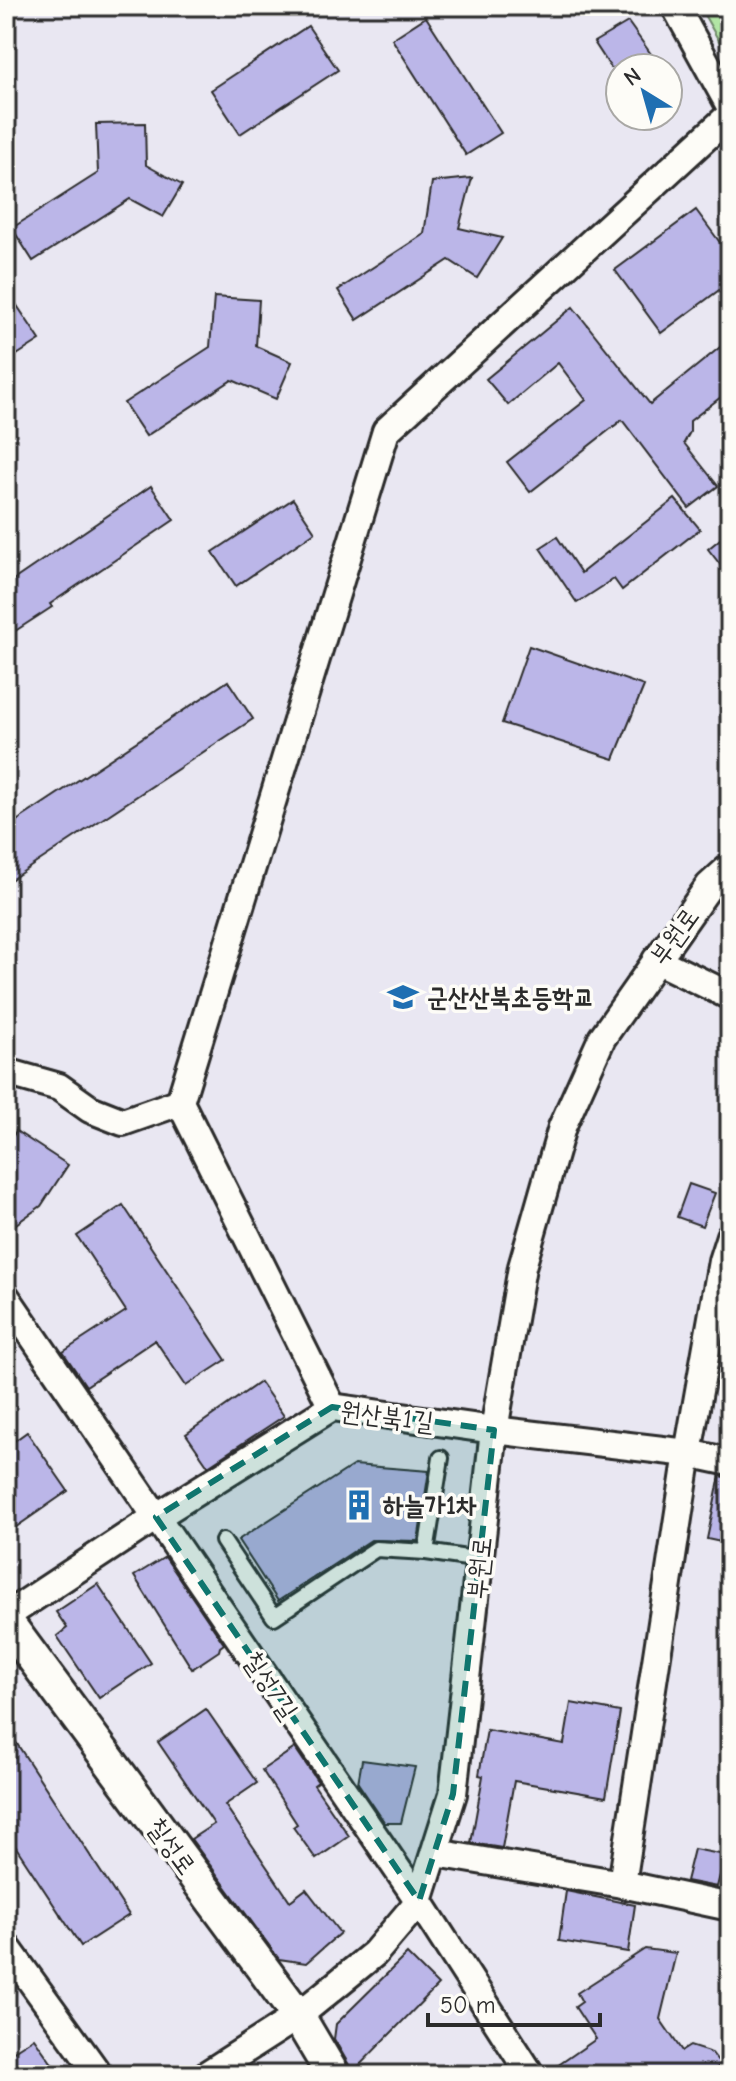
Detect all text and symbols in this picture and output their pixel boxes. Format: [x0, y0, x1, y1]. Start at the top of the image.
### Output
north arrow [604, 52, 684, 132]
text: N [619, 62, 646, 92]
street label: 부원로 [644, 902, 705, 971]
school or university icon: 군산산북초등학교 [386, 980, 420, 1014]
place label: 군산산북초등학교 [427, 983, 594, 1013]
street label: 원산북1길 [338, 1396, 435, 1438]
building icon: 하늘가1차 [342, 1488, 376, 1522]
place label: 하늘가1차 [383, 1491, 477, 1521]
street label: 부원로 [462, 1535, 498, 1601]
street label: 칠성7길 [237, 1646, 304, 1725]
street label: 칠성로 [141, 1812, 202, 1881]
scale bar [428, 1977, 600, 2027]
text: 50 m [440, 1991, 496, 2019]

